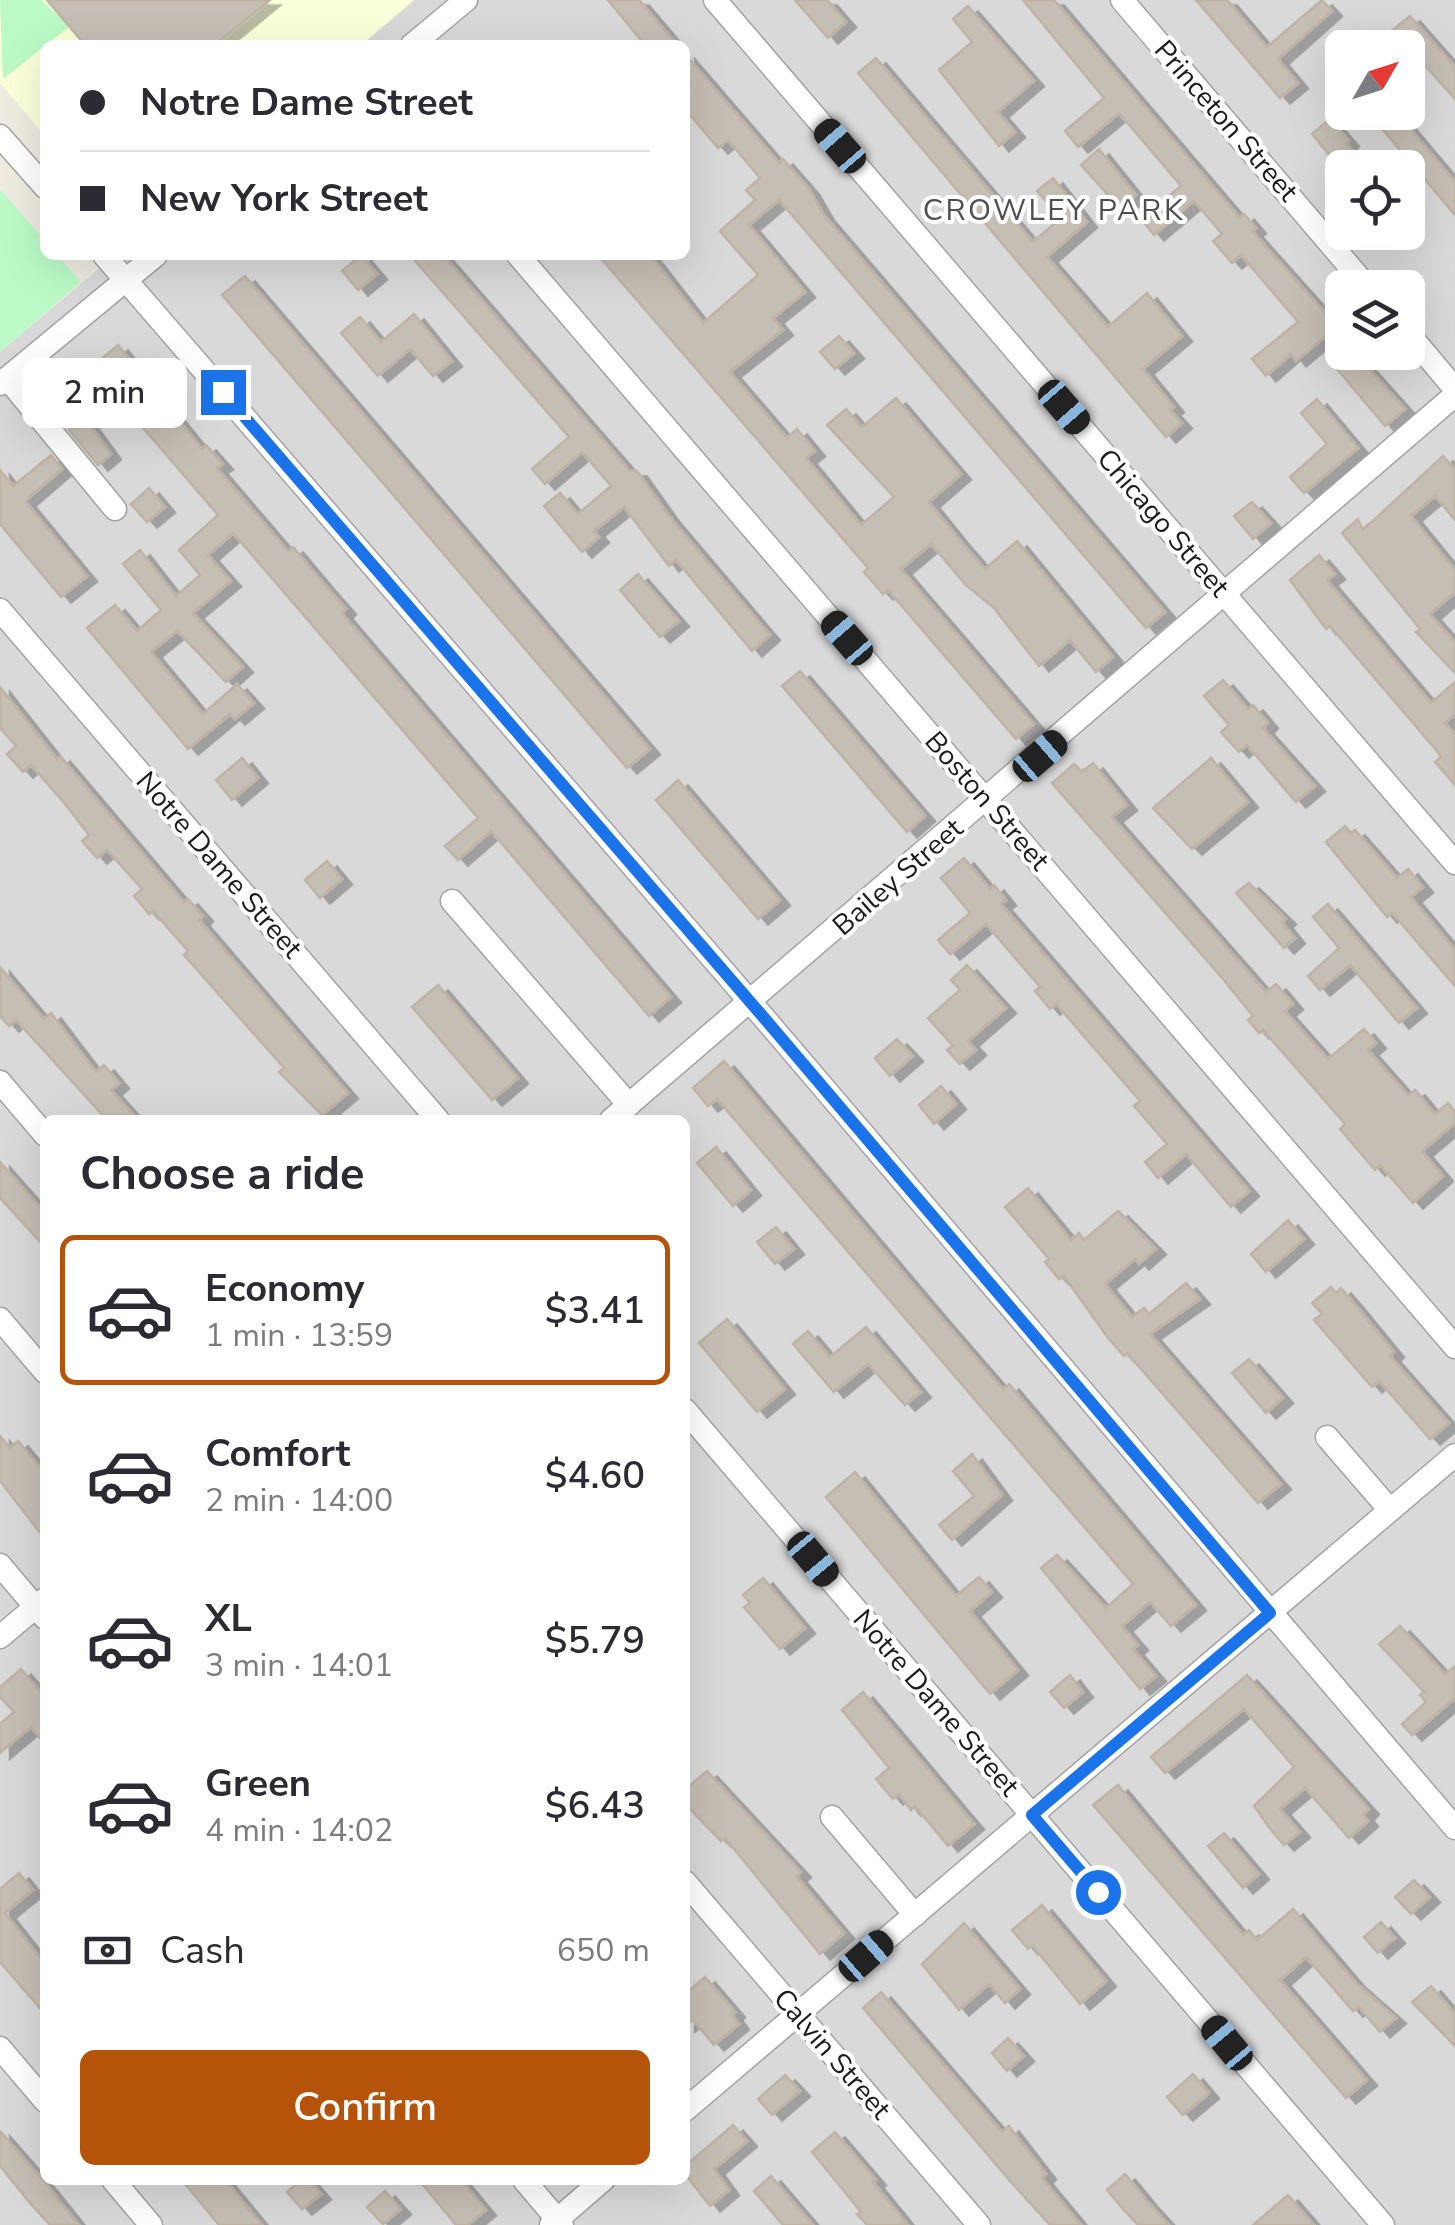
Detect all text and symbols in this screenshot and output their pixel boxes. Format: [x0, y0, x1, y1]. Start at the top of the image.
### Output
north arrow [1325, 30, 1425, 130]
map controls [1325, 30, 1425, 370]
street label: Princeton Street [1145, 32, 1307, 210]
text: Notre Dame Street [140, 77, 473, 128]
car [809, 114, 871, 178]
button: locate [1325, 150, 1425, 250]
text: New York Street [140, 173, 428, 224]
district label: CROWLEY PARK [923, 190, 1185, 231]
button: layers [1325, 270, 1425, 370]
callout: 2 min [23, 357, 188, 427]
route end [201, 370, 246, 415]
text: 2 min [64, 371, 145, 414]
car [1033, 375, 1095, 439]
street label: Chicago Street [1088, 441, 1238, 605]
car [816, 606, 878, 670]
street label: Boston Street [916, 723, 1058, 879]
car [1008, 725, 1072, 787]
street label: Notre Dame Street [127, 763, 311, 967]
street label: Bailey Street [825, 810, 971, 944]
text: Choose a ride [80, 1144, 365, 1205]
text: Economy [205, 1263, 364, 1314]
icon: car [85, 1265, 175, 1355]
text: $3.41 [545, 1285, 645, 1336]
text: 1 min · 13:59 [205, 1314, 393, 1357]
text: Comfort [205, 1428, 350, 1479]
icon: car [85, 1430, 175, 1520]
text: $4.60 [545, 1450, 645, 1501]
text: 2 min · 14:00 [205, 1479, 393, 1522]
car [782, 1526, 844, 1592]
text: XL [205, 1593, 252, 1644]
icon: car [85, 1595, 175, 1685]
street label: Notre Dame Street [844, 1601, 1028, 1805]
text: $5.79 [545, 1615, 645, 1666]
text: 3 min · 14:01 [205, 1644, 393, 1687]
text: Green [205, 1758, 311, 1809]
icon: car [85, 1760, 175, 1850]
text: $6.43 [545, 1780, 645, 1831]
text: 4 min · 14:02 [205, 1809, 393, 1852]
route start [1076, 1870, 1121, 1915]
icon: cash [80, 1923, 135, 1978]
text: Cash [160, 1925, 245, 1976]
car [834, 1925, 898, 1987]
text: 650 m [557, 1929, 650, 1972]
street label: Calvin Street [765, 1981, 899, 2128]
car [1196, 2010, 1258, 2076]
button: Confirm [80, 2050, 650, 2165]

